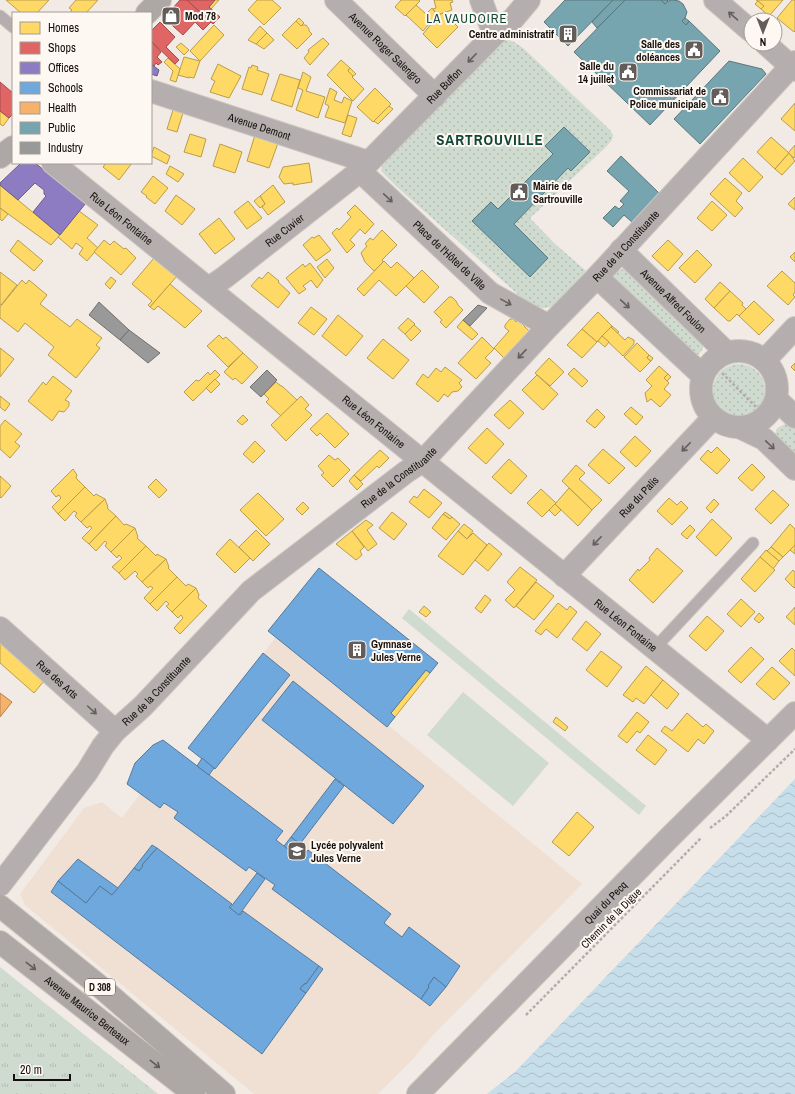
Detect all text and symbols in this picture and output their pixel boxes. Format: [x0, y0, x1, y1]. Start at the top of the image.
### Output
shop icon: Mod 78 [160, 5, 182, 27]
place label: Mod 78 [185, 9, 216, 23]
street label: Avenue Roger Salengro [345, 9, 425, 87]
district label: LA VAUDOIRE [426, 10, 508, 27]
one-way arrow [728, 11, 738, 20]
legend [12, 12, 152, 164]
north arrow [743, 12, 783, 52]
text: Homes [48, 20, 79, 36]
building icon: Centre administratif [557, 23, 579, 45]
place label: Centre administratif [469, 27, 554, 41]
text: N [760, 35, 766, 49]
place label: Salle des doléances [636, 37, 680, 64]
public building icon: Salle des doléances [683, 39, 705, 61]
text: Shops [48, 40, 76, 56]
one-way arrow [467, 53, 477, 63]
place label: Salle du 14 juillet [578, 59, 614, 86]
text: Offices [48, 60, 79, 76]
public building icon: Salle du 14 juillet [617, 61, 639, 83]
street label: Rue Buffon [423, 65, 465, 107]
text: Schools [48, 80, 83, 96]
place label: Commissariat de Police municipale [630, 84, 706, 111]
public building icon: Commissariat de Police municipale [709, 86, 731, 108]
text: Health [48, 100, 76, 116]
street label: Avenue Demont [225, 109, 293, 143]
text: Public [48, 120, 75, 136]
district label: SARTROUVILLE [436, 129, 544, 150]
text: Industry [48, 140, 83, 156]
place label: Mairie de Sartrouville [533, 179, 583, 206]
public building icon: Mairie de Sartrouville [508, 181, 530, 203]
street label: Rue Léon Fontaine [87, 189, 156, 248]
one-way arrow [383, 193, 393, 203]
street label: Rue de la Constituante [589, 207, 662, 285]
street label: Rue Cuvier [262, 211, 307, 250]
street label: Place de l'Hôtel de Ville [410, 218, 489, 293]
street label: Avenue Alfred Foulon [637, 265, 709, 336]
one-way arrow [500, 299, 512, 306]
one-way arrow [620, 299, 630, 308]
one-way arrow [518, 349, 527, 359]
street label: Rue Léon Fontaine [339, 392, 408, 451]
one-way arrow [765, 440, 775, 450]
one-way arrow [682, 441, 691, 452]
street label: Rue de la Constituante [358, 444, 440, 511]
street label: Rue du Palis [616, 473, 662, 520]
one-way arrow [592, 536, 602, 546]
street label: Rue Léon Fontaine [591, 596, 660, 655]
place label: Gymnase Jules Verne [371, 637, 421, 664]
building icon: Gymnase Jules Verne [346, 639, 368, 661]
street label: Rue de la Constituante [119, 653, 194, 729]
street label: Rue des Arts [33, 657, 82, 702]
one-way arrow [87, 705, 97, 714]
place label: Lycée polyvalent Jules Verne [311, 838, 383, 865]
school or university icon: Lycée polyvalent Jules Verne [286, 840, 308, 862]
street label: Quai du Pecq [581, 878, 630, 927]
street label: Chemin de la Digue [578, 885, 644, 951]
one-way arrow [25, 962, 36, 971]
street label: Avenue Maurice Berteaux [41, 972, 133, 1048]
road number: D 308 [85, 979, 115, 995]
scale bar [14, 1056, 70, 1082]
one-way arrow [150, 1059, 161, 1068]
text: 20 m [20, 1062, 42, 1078]

